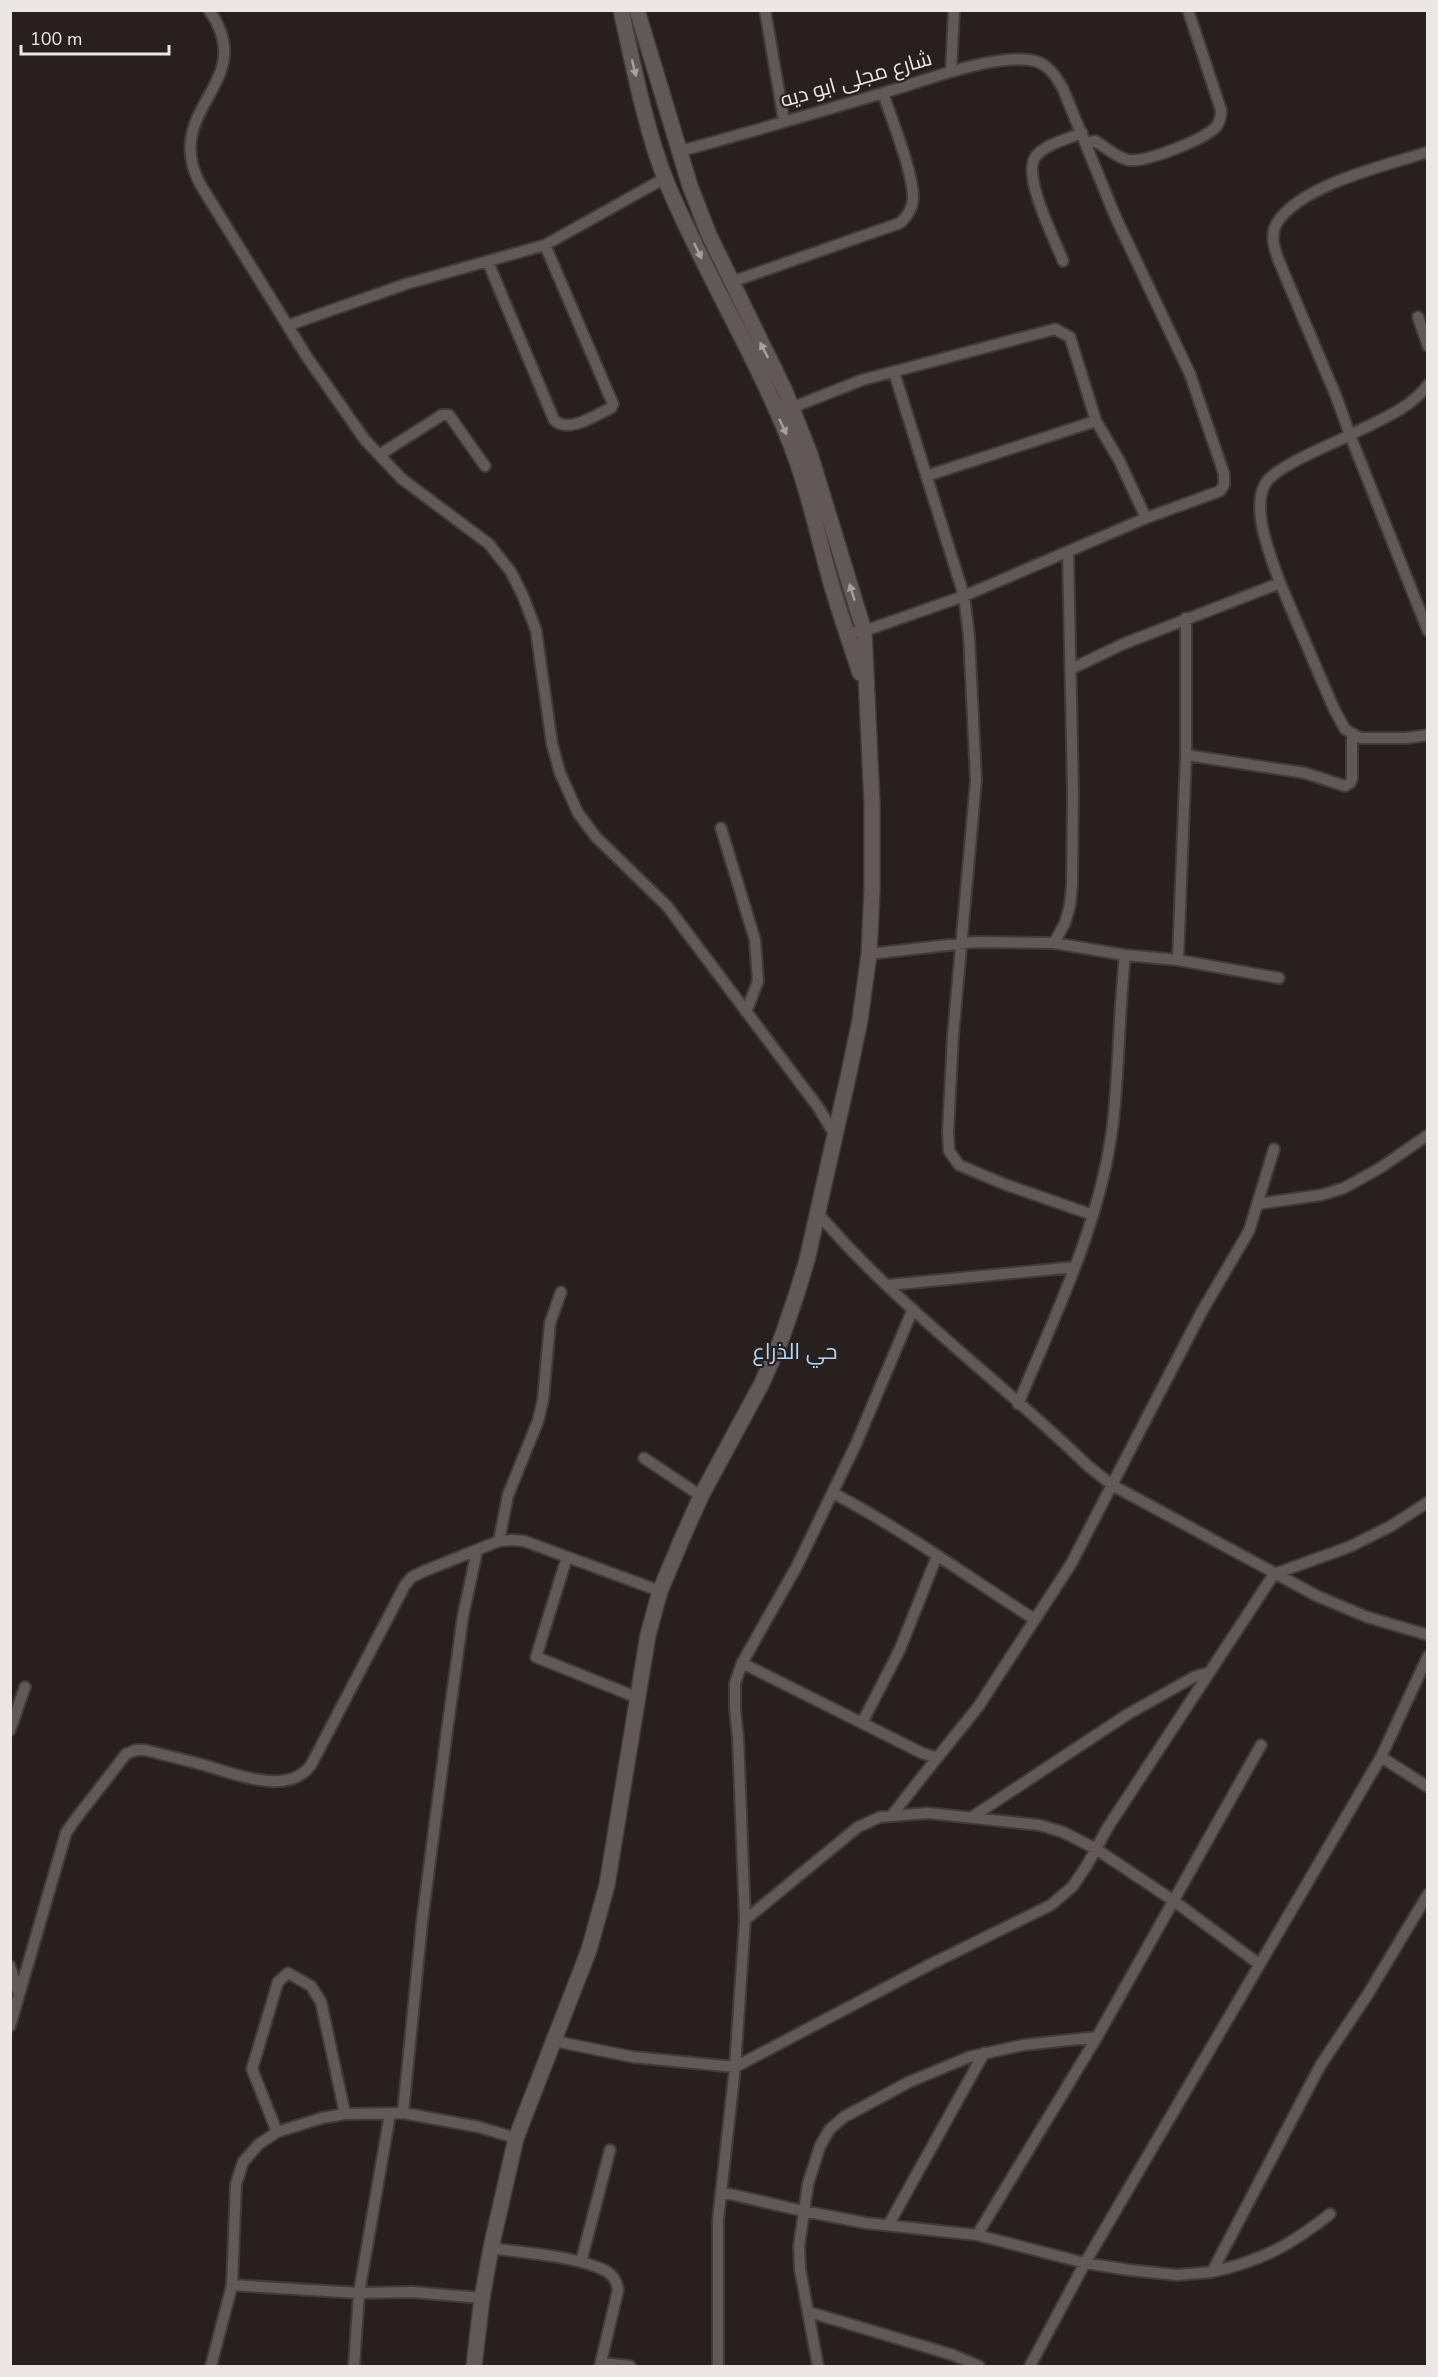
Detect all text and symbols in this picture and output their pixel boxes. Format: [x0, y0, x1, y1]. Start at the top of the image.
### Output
scale bar [21, 18, 170, 56]
text: 100 m [30, 27, 82, 51]
street label: شارع مجلى ابو ديه [777, 44, 935, 114]
one-way arrow [630, 58, 640, 77]
one-way arrow [694, 243, 703, 260]
one-way arrow [759, 341, 769, 358]
one-way arrow [779, 418, 788, 435]
one-way arrow [847, 583, 856, 601]
district label: حي الذراع [753, 1337, 837, 1368]

